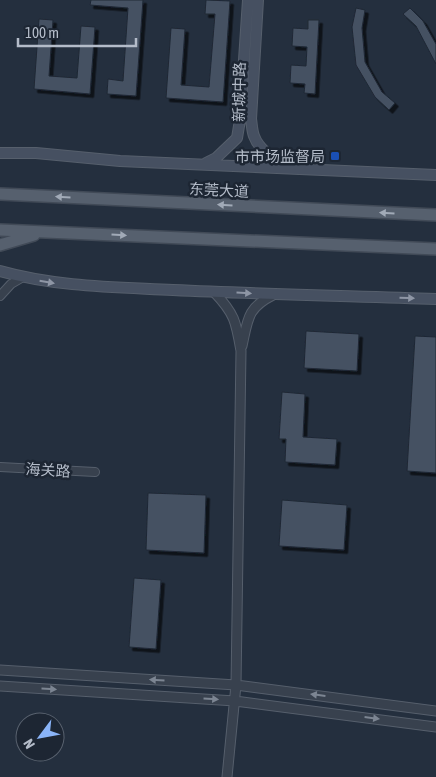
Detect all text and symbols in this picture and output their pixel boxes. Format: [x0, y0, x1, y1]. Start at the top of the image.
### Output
scale bar [18, 15, 135, 47]
text: 100 m [25, 24, 59, 41]
street label: 新城中路 [230, 62, 248, 122]
place label: 市市场监督局 [235, 148, 325, 165]
marker: 市市场监督局 [329, 150, 341, 162]
street label: 东莞大道 [189, 180, 249, 200]
one-way arrow [54, 192, 70, 200]
one-way arrow [217, 200, 233, 208]
one-way arrow [379, 208, 395, 216]
one-way arrow [111, 232, 127, 240]
one-way arrow [40, 278, 56, 286]
one-way arrow [237, 290, 253, 298]
one-way arrow [399, 294, 415, 302]
street label: 海关路 [25, 460, 71, 480]
one-way arrow [148, 675, 164, 683]
one-way arrow [41, 685, 57, 693]
one-way arrow [310, 691, 326, 699]
one-way arrow [203, 695, 219, 703]
north arrow [15, 712, 65, 762]
one-way arrow [365, 714, 381, 722]
text: N [20, 736, 38, 752]

